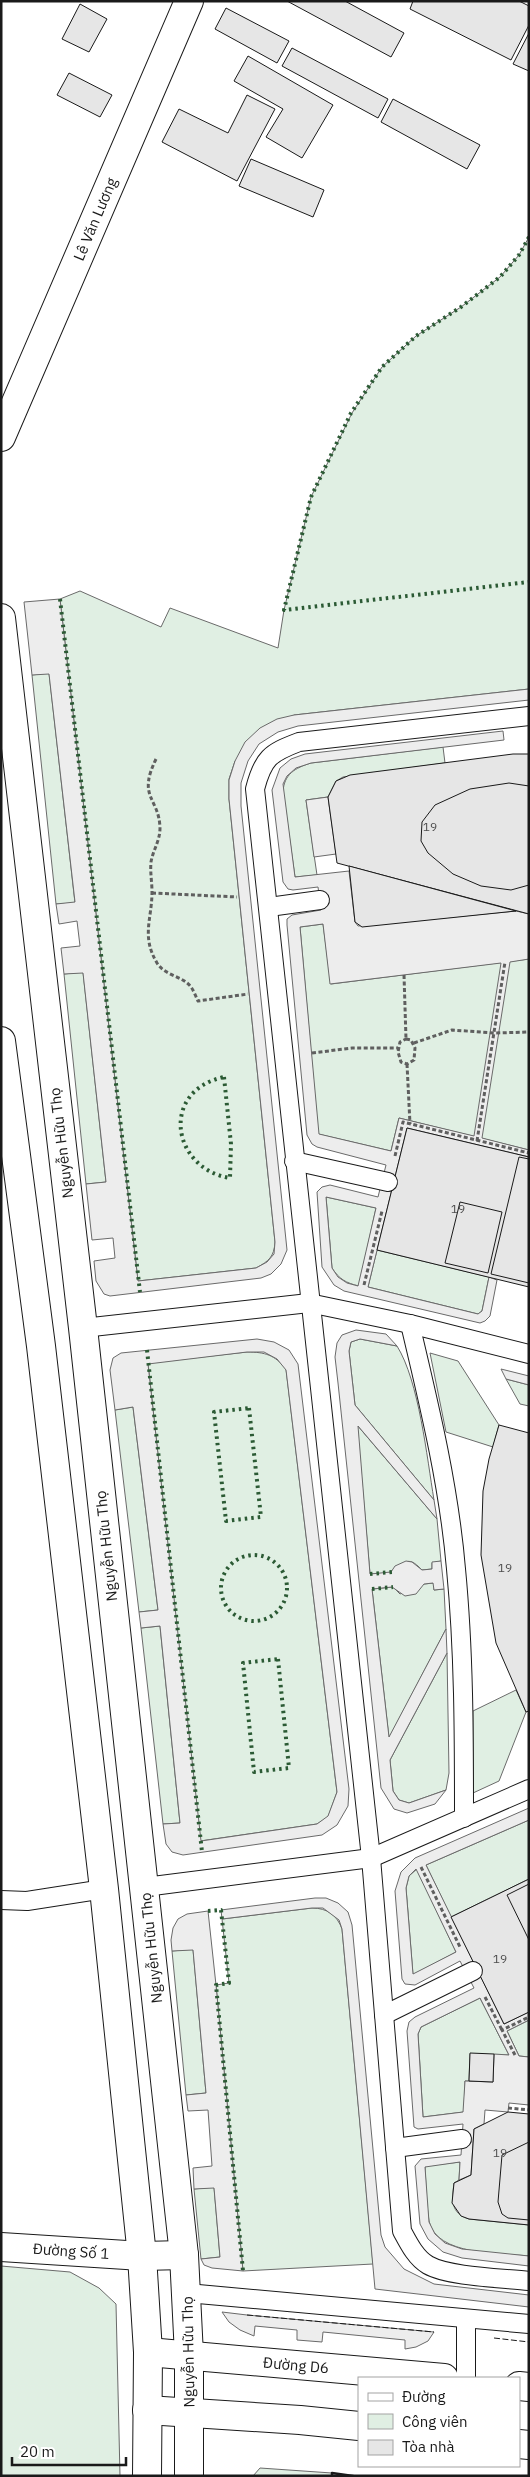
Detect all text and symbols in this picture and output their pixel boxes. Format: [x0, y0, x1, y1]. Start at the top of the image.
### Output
street label: Lê Văn Lương [69, 174, 121, 264]
house number: 19 [423, 819, 437, 834]
street label: Nguyễn Hữu Thọ [45, 1087, 77, 1199]
house number: 19 [451, 1201, 465, 1216]
street label: Nguyễn Hữu Thọ [91, 1490, 121, 1602]
house number: 19 [498, 1560, 512, 1575]
street label: Nguyễn Hữu Thọ [136, 1892, 166, 2004]
house number: 19 [493, 1951, 507, 1966]
house number: 19 [493, 2145, 507, 2160]
street label: Đường Số 1 [32, 2239, 110, 2263]
street label: Nguyễn Hữu Thọ [178, 2296, 198, 2408]
street label: Đường D6 [262, 2353, 330, 2377]
legend [358, 2377, 520, 2467]
text: Đường [402, 2387, 446, 2406]
text: Công viên [402, 2412, 468, 2431]
scale bar [12, 2434, 126, 2466]
text: Tòa nhà [402, 2437, 455, 2456]
text: 20 m [20, 2442, 55, 2461]

